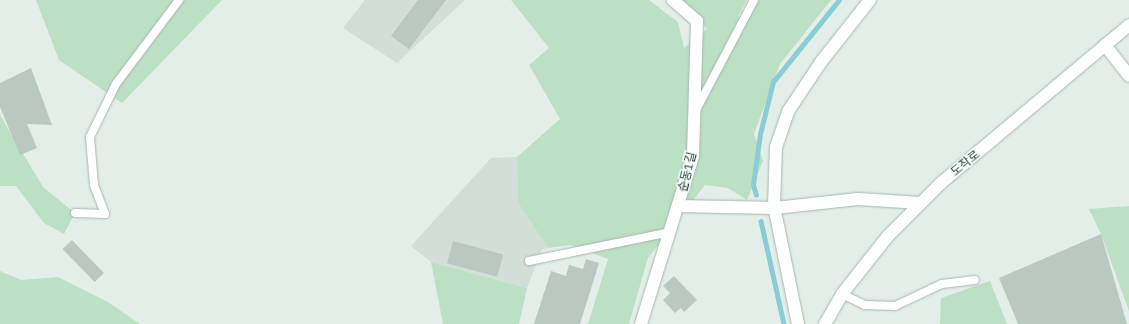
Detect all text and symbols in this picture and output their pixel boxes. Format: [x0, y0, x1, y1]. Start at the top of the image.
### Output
street label: 도작로 [948, 147, 982, 179]
street label: 순동1길 [675, 151, 699, 193]

